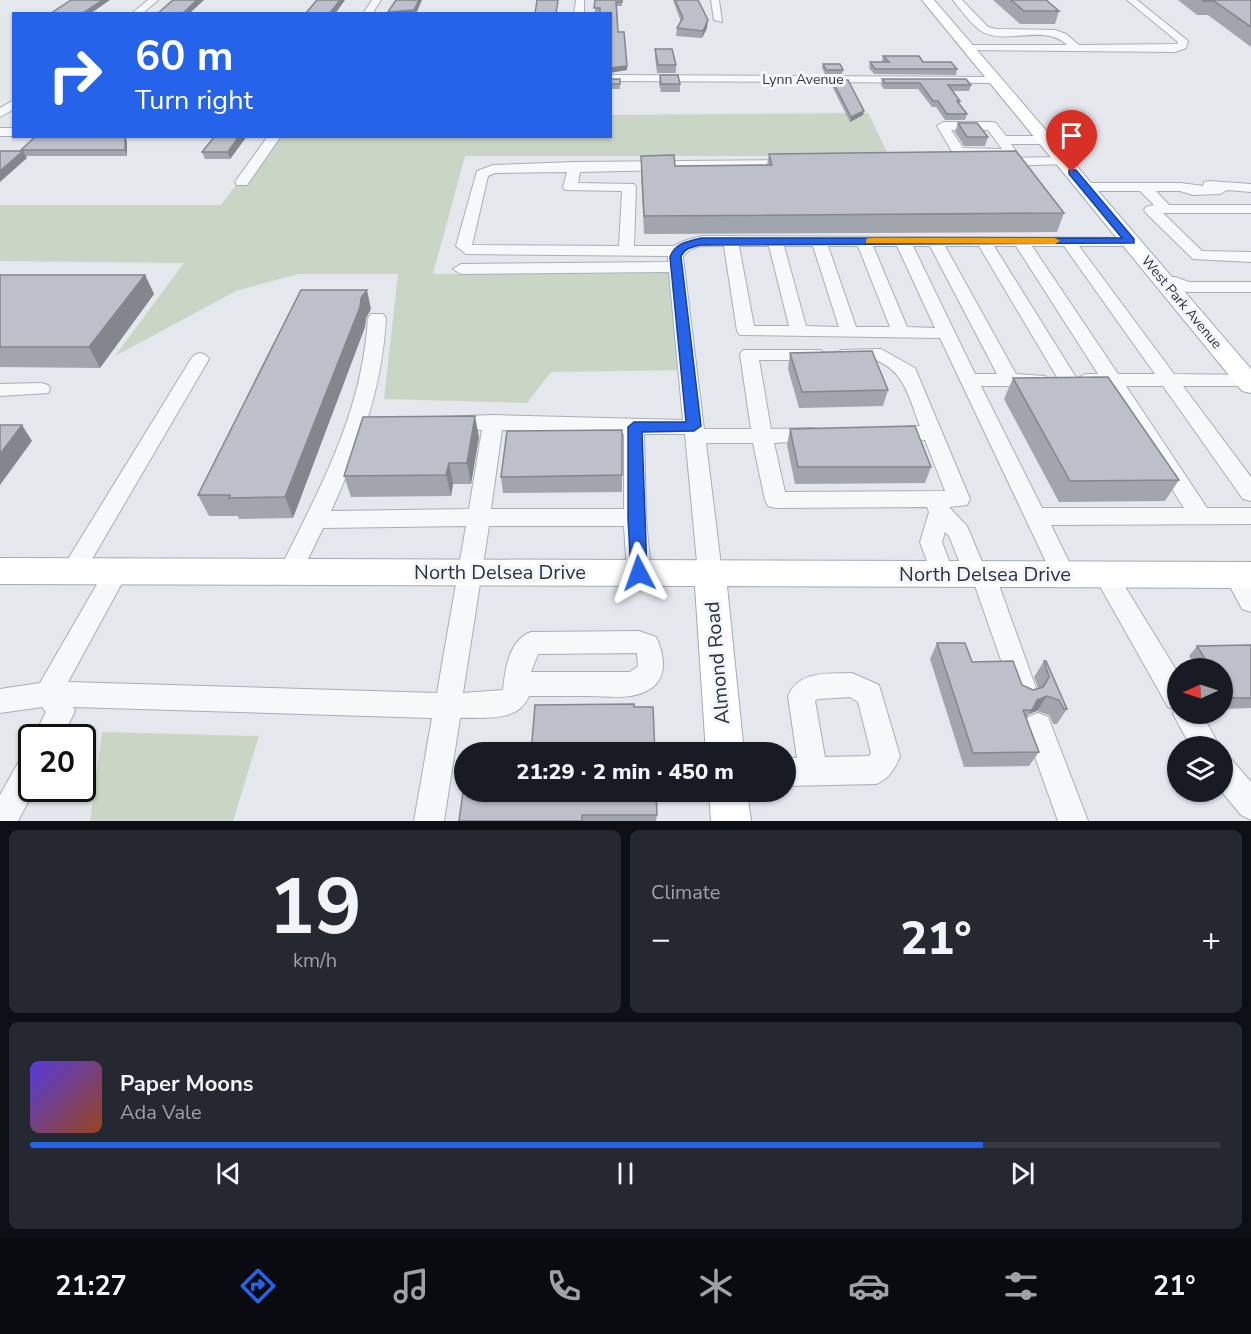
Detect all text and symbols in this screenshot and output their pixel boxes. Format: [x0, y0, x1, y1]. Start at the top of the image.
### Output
text: 60 m [135, 28, 234, 85]
icon: right [36, 36, 114, 114]
street label: Lynn Avenue [762, 70, 844, 89]
text: Turn right [135, 82, 253, 119]
pin [1046, 110, 1097, 172]
icon: arrive [1055, 119, 1088, 152]
street label: West Park Avenue [1137, 252, 1226, 353]
position arrow [607, 541, 671, 605]
street label: North Delsea Drive [414, 559, 586, 586]
street label: North Delsea Drive [899, 561, 1071, 588]
street label: Almond Road [699, 600, 736, 726]
north arrow [1167, 658, 1233, 724]
map controls [1167, 658, 1233, 802]
speed limit sign: 20 [18, 724, 96, 802]
button: layers [1167, 736, 1233, 802]
text: 21:29 · 2 min · 450 m [516, 757, 734, 787]
text: 19 [268, 854, 362, 961]
text: Climate [651, 879, 720, 906]
text: 21° [900, 909, 972, 970]
text: − [651, 917, 671, 962]
text: + [1201, 917, 1221, 962]
text: km/h [293, 947, 337, 974]
text: Paper Moons [120, 1069, 254, 1099]
text: Ada Vale [120, 1099, 202, 1126]
icon: previous [212, 1157, 245, 1190]
icon: pause [609, 1157, 642, 1190]
icon: next [1006, 1157, 1039, 1190]
icon: directions [237, 1265, 279, 1307]
icon: music [390, 1265, 432, 1307]
icon: phone [543, 1265, 585, 1307]
icon: climate [695, 1265, 737, 1307]
icon: car [848, 1265, 890, 1307]
icon: filters [1000, 1265, 1042, 1307]
text: 21:27 [55, 1268, 127, 1305]
text: 21° [1153, 1268, 1196, 1305]

